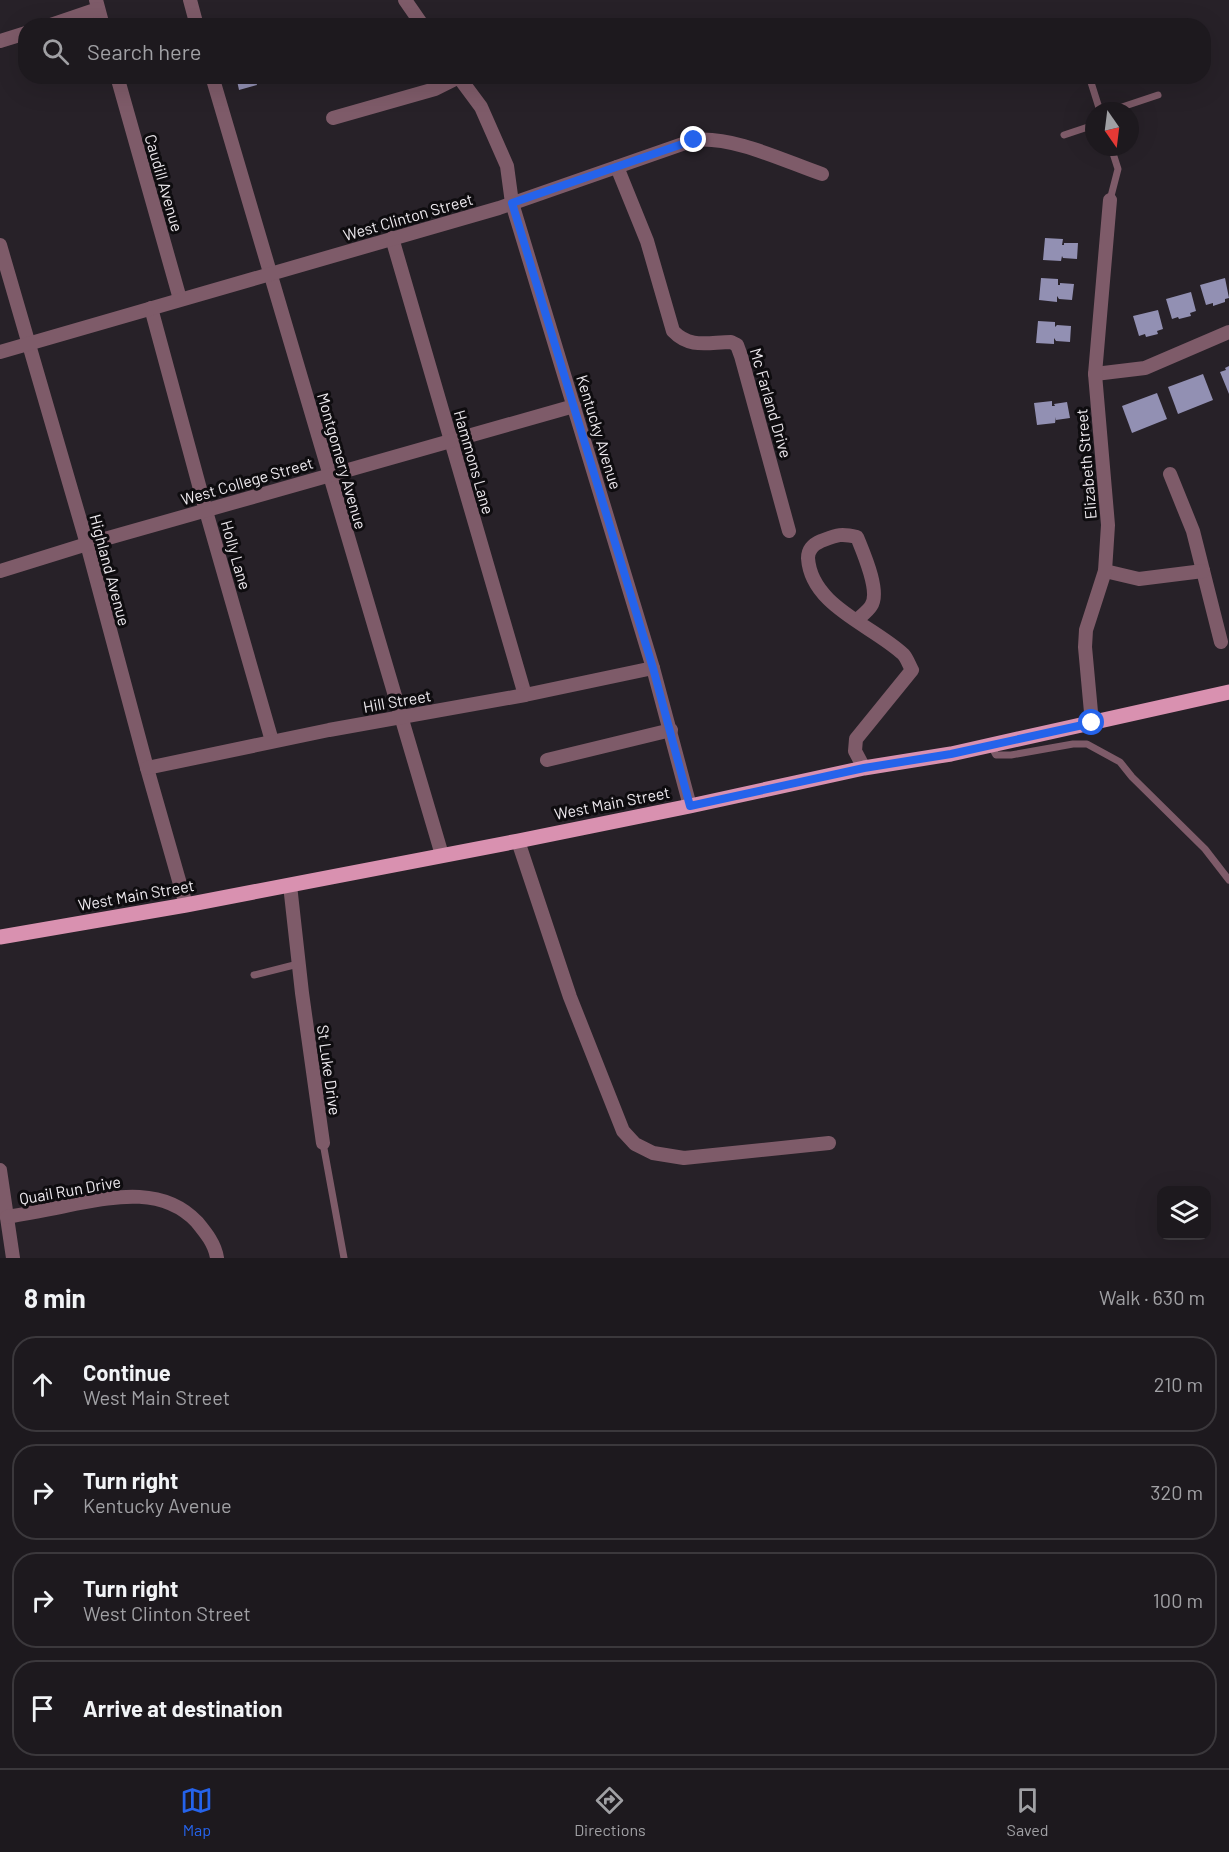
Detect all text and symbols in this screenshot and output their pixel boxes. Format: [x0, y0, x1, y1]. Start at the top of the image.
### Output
search box [18, 18, 1211, 84]
icon: search [39, 35, 72, 68]
text: Search here [87, 38, 201, 64]
north arrow [1085, 102, 1139, 156]
route end [680, 126, 706, 152]
street label: Caudill Avenue [141, 132, 187, 234]
street label: West Clinton Street [341, 189, 475, 244]
street label: Mc Farland Drive [747, 346, 796, 460]
street label: Kentucky Avenue [573, 372, 626, 491]
street label: Montgomery Avenue [314, 390, 371, 531]
street label: Hammons Lane [451, 408, 498, 516]
street label: Elizabeth Street [1071, 408, 1100, 520]
street label: West College Street [179, 453, 315, 508]
street label: Highland Avenue [86, 512, 135, 628]
street label: Holly Lane [218, 518, 255, 592]
street label: Hill Street [361, 685, 432, 716]
route start [1078, 709, 1104, 735]
street label: West Main Street [552, 782, 671, 823]
street label: West Main Street [76, 875, 195, 914]
street label: St Luke Drive [314, 1023, 345, 1116]
street label: Quail Run Drive [18, 1171, 122, 1208]
map controls [1157, 1186, 1211, 1240]
button: layers [1157, 1186, 1211, 1240]
text: 8 min [24, 1282, 86, 1313]
text: Walk · 630 m [1099, 1285, 1205, 1309]
text: Continue [83, 1359, 171, 1385]
icon: ahead [26, 1368, 59, 1401]
text: 210 m [1154, 1372, 1203, 1396]
text: West Main Street [83, 1385, 230, 1409]
text: Turn right [83, 1467, 178, 1493]
icon: right [26, 1476, 59, 1509]
text: 320 m [1150, 1480, 1203, 1504]
text: Kentucky Avenue [83, 1493, 232, 1517]
text: Turn right [83, 1575, 178, 1601]
icon: right [26, 1584, 59, 1617]
text: 100 m [1153, 1588, 1203, 1612]
text: West Clinton Street [83, 1601, 251, 1625]
icon: arrive [26, 1692, 59, 1725]
text: Arrive at destination [83, 1695, 282, 1721]
tab: Map [180, 1784, 213, 1839]
tab: Directions [574, 1784, 646, 1839]
tab: Saved [1007, 1784, 1049, 1839]

